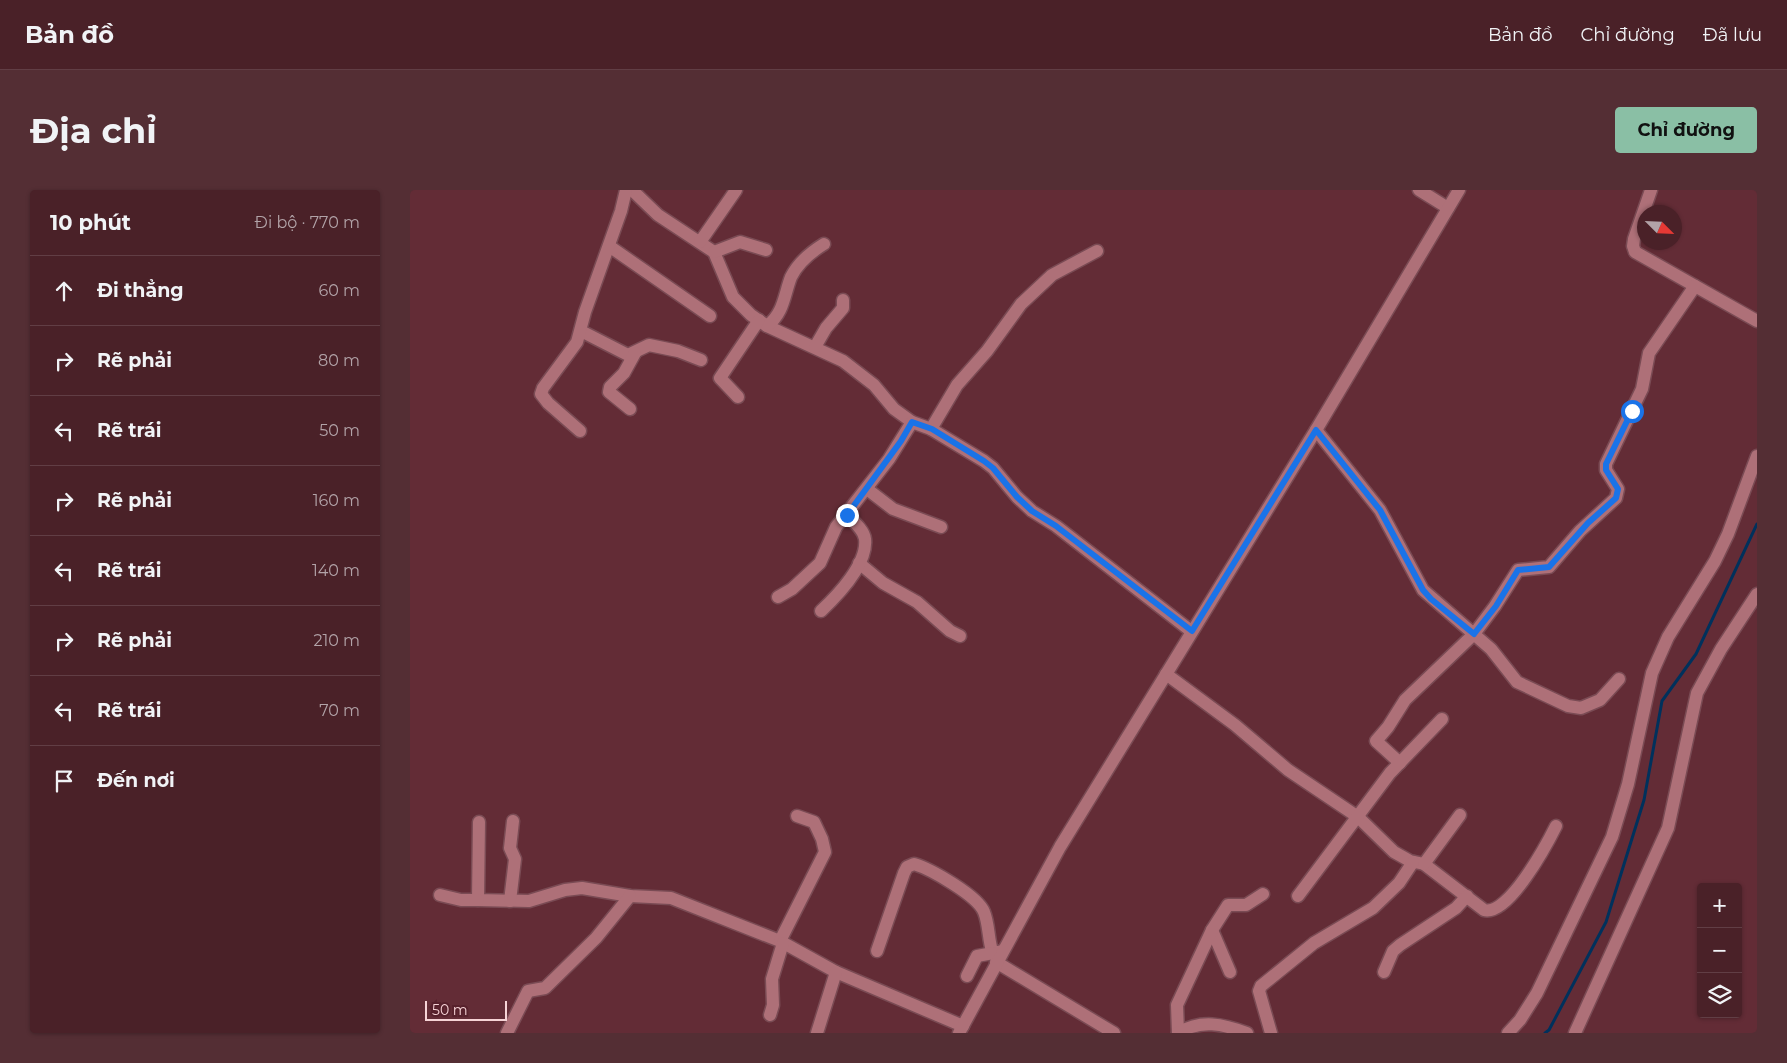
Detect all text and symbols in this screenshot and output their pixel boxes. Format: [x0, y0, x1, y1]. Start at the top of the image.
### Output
text: Bản đồ [25, 20, 114, 49]
text: Bản đồ [1488, 24, 1553, 46]
text: Chỉ đường [1581, 24, 1675, 46]
text: Đã lưu [1703, 24, 1762, 46]
button: Chỉ đường [1615, 107, 1757, 153]
text: Địa chỉ [30, 109, 157, 152]
north arrow [1637, 205, 1682, 250]
text: 10 phút [50, 210, 131, 235]
text: Đi bộ · 770 m [255, 213, 360, 232]
icon: ahead [50, 277, 78, 305]
text: Đi thẳng [97, 279, 184, 302]
text: 60 m [318, 281, 360, 300]
icon: right [50, 347, 78, 375]
text: Rẽ phải [97, 349, 172, 372]
text: 80 m [318, 351, 360, 370]
route start [1621, 400, 1644, 423]
icon: left [50, 417, 78, 445]
text: Rẽ trái [97, 419, 162, 442]
text: 50 m [319, 421, 360, 440]
icon: right [50, 487, 78, 515]
text: Rẽ phải [97, 489, 172, 512]
text: 160 m [313, 491, 360, 510]
route end [836, 504, 859, 527]
icon: left [50, 557, 78, 585]
text: Rẽ trái [97, 559, 162, 582]
text: 140 m [312, 561, 360, 580]
icon: right [50, 627, 78, 655]
text: Rẽ phải [97, 629, 172, 652]
text: 210 m [313, 631, 360, 650]
icon: left [50, 697, 78, 725]
text: Rẽ trái [97, 699, 162, 722]
text: 70 m [319, 701, 360, 720]
icon: arrive [50, 767, 78, 795]
text: Đến nơi [97, 769, 175, 792]
map controls [1697, 883, 1742, 1018]
button: + [1697, 883, 1742, 928]
button: − [1697, 928, 1742, 973]
button: layers [1697, 973, 1742, 1018]
scale bar [425, 998, 508, 1021]
text: 50 m [432, 1001, 468, 1019]

